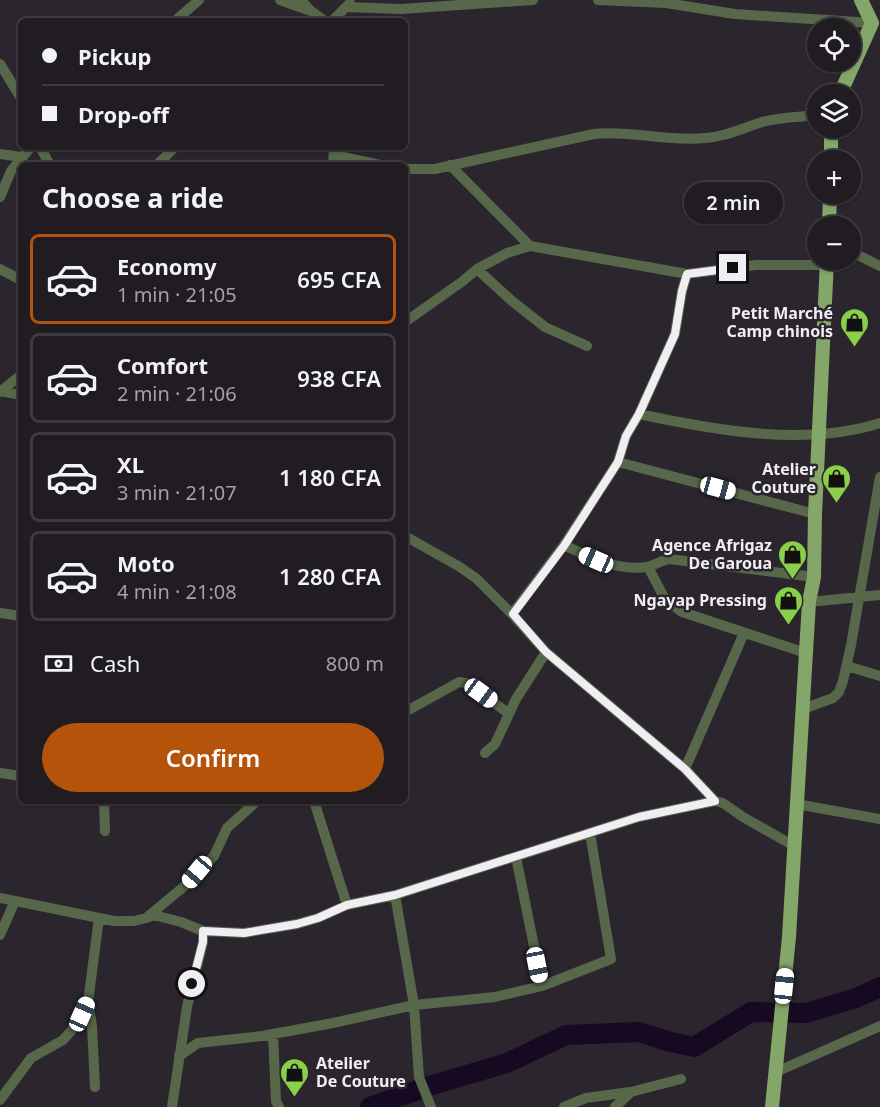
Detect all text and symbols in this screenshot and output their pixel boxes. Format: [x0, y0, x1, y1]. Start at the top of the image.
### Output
map controls [807, 18, 861, 270]
button: locate [807, 18, 861, 72]
text: Pickup [78, 41, 151, 71]
button: layers [807, 84, 861, 138]
text: Drop-off [78, 99, 169, 129]
button: + [807, 150, 861, 204]
text: Choose a ride [42, 179, 224, 216]
callout: 2 min [684, 181, 783, 223]
text: 2 min [706, 189, 761, 216]
button: − [807, 216, 861, 270]
text: Economy [117, 251, 216, 281]
icon: car [45, 252, 99, 306]
route end [719, 254, 746, 281]
text: 695 CFA [297, 264, 381, 294]
text: 1 min · 21:05 [117, 281, 237, 308]
place label: Petit Marché Camp chinois [727, 302, 833, 342]
shop icon: Petit Marché Camp chinois [838, 306, 870, 348]
text: Comfort [117, 350, 208, 380]
icon: car [45, 351, 99, 405]
text: 938 CFA [297, 363, 381, 393]
text: 2 min · 21:06 [117, 380, 237, 407]
text: XL [117, 449, 144, 479]
icon: car [45, 450, 99, 504]
place label: Atelier Couture [752, 458, 816, 498]
text: 1 180 CFA [279, 462, 381, 492]
shop icon: Atelier Couture [821, 462, 853, 504]
car [698, 475, 738, 501]
text: 3 min · 21:07 [117, 479, 237, 506]
place label: Agence Afrigaz De Garoua [652, 534, 772, 574]
shop icon: Agence Afrigaz De Garoua [777, 538, 809, 580]
car [576, 544, 616, 576]
text: Moto [117, 548, 175, 578]
icon: car [45, 549, 99, 603]
text: 1 280 CFA [279, 561, 381, 591]
text: 4 min · 21:08 [117, 578, 237, 605]
shop icon: Ngayap Pressing [772, 584, 804, 626]
place label: Ngayap Pressing [634, 589, 767, 611]
icon: cash [42, 647, 75, 680]
text: Cash [90, 648, 140, 678]
text: 800 m [326, 650, 384, 677]
car [461, 675, 501, 711]
button: Confirm [42, 723, 384, 792]
car [179, 852, 215, 892]
car [525, 946, 549, 984]
car [773, 967, 795, 1005]
route start [178, 970, 205, 997]
car [66, 994, 98, 1034]
place label: Atelier De Couture [316, 1052, 406, 1092]
shop icon: Atelier De Couture [279, 1056, 311, 1098]

